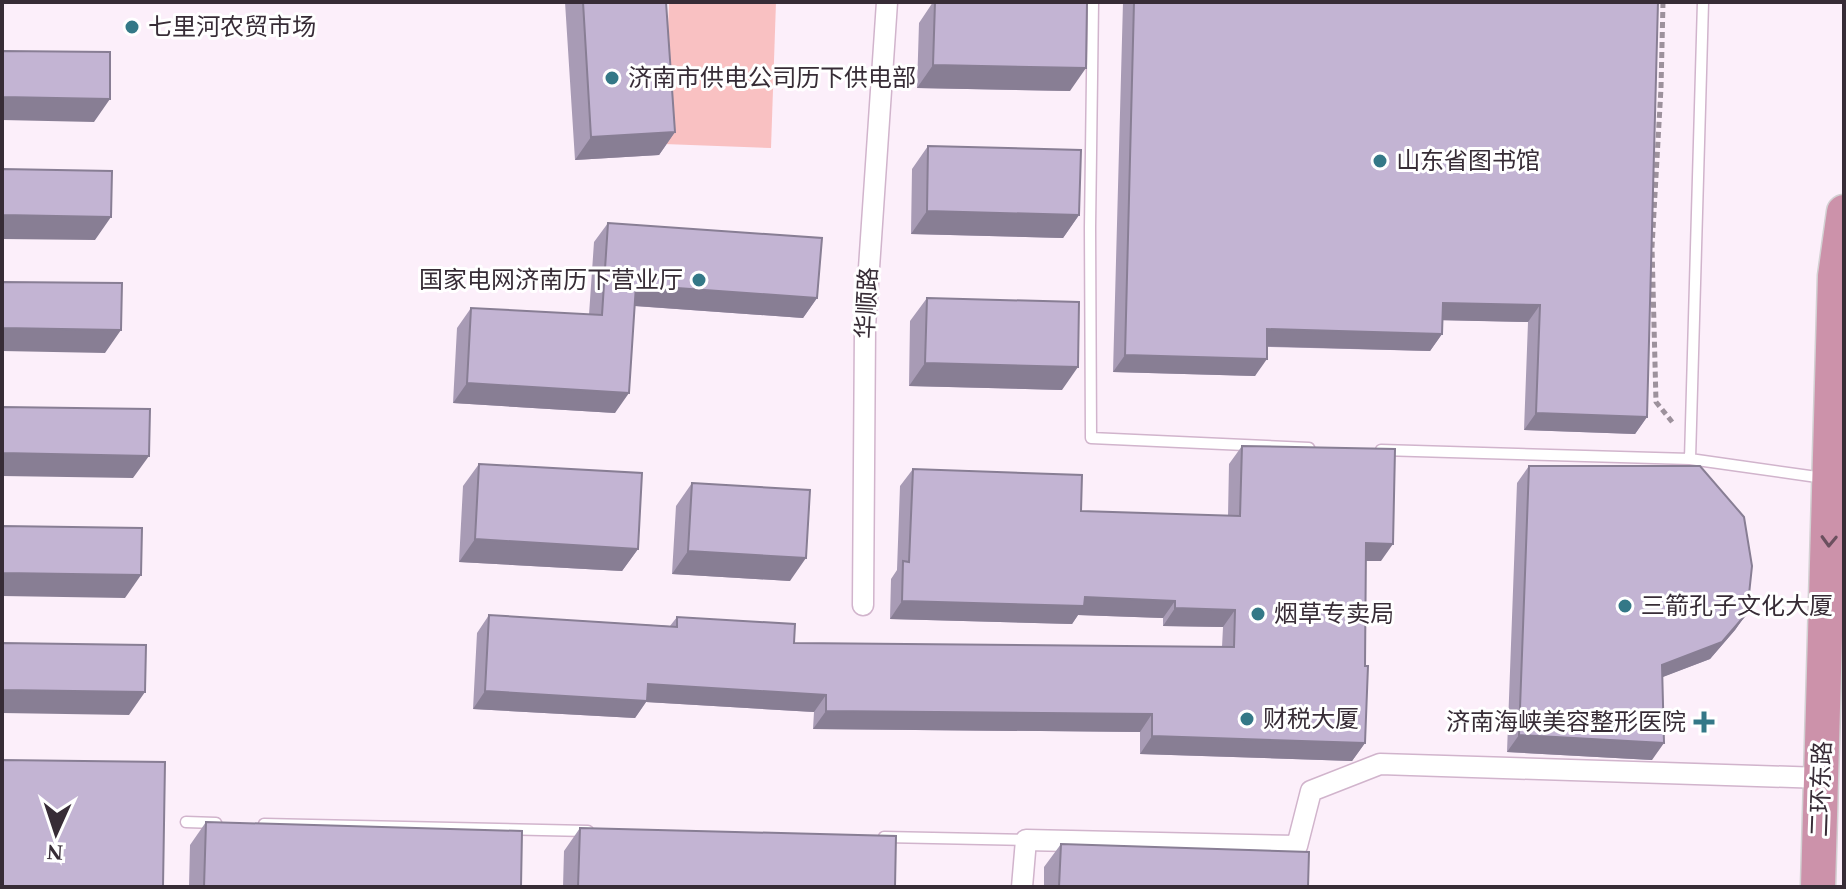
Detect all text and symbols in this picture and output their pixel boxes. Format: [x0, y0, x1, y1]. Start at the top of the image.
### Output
place label: 七里河农贸市场 [148, 14, 316, 40]
marker: 七里河农贸市场 [123, 18, 141, 36]
place label: 济南市供电公司历下供电部 [628, 65, 916, 91]
marker: 济南市供电公司历下供电部 [603, 69, 621, 87]
place label: 山东省图书馆 [1396, 148, 1540, 174]
marker: 山东省图书馆 [1371, 152, 1389, 170]
street label: 华顺路 [852, 266, 882, 340]
place label: 国家电网济南历下营业厅 [419, 267, 683, 293]
marker: 国家电网济南历下营业厅 [690, 271, 708, 289]
one-way arrow [1820, 535, 1838, 548]
place label: 三箭孔子文化大厦 [1641, 593, 1833, 619]
marker: 三箭孔子文化大厦 [1616, 597, 1634, 615]
place label: 烟草专卖局 [1274, 601, 1394, 627]
marker: 烟草专卖局 [1249, 605, 1267, 623]
place label: 财税大厦 [1263, 706, 1359, 732]
place label: 济南海峡美容整形医院 [1446, 709, 1686, 735]
marker: 财税大厦 [1238, 710, 1256, 728]
marker: 济南海峡美容整形医院 [1693, 711, 1715, 733]
street label: 二环东路 [1806, 741, 1836, 837]
north arrow [16, 793, 96, 873]
text: N [46, 840, 64, 865]

